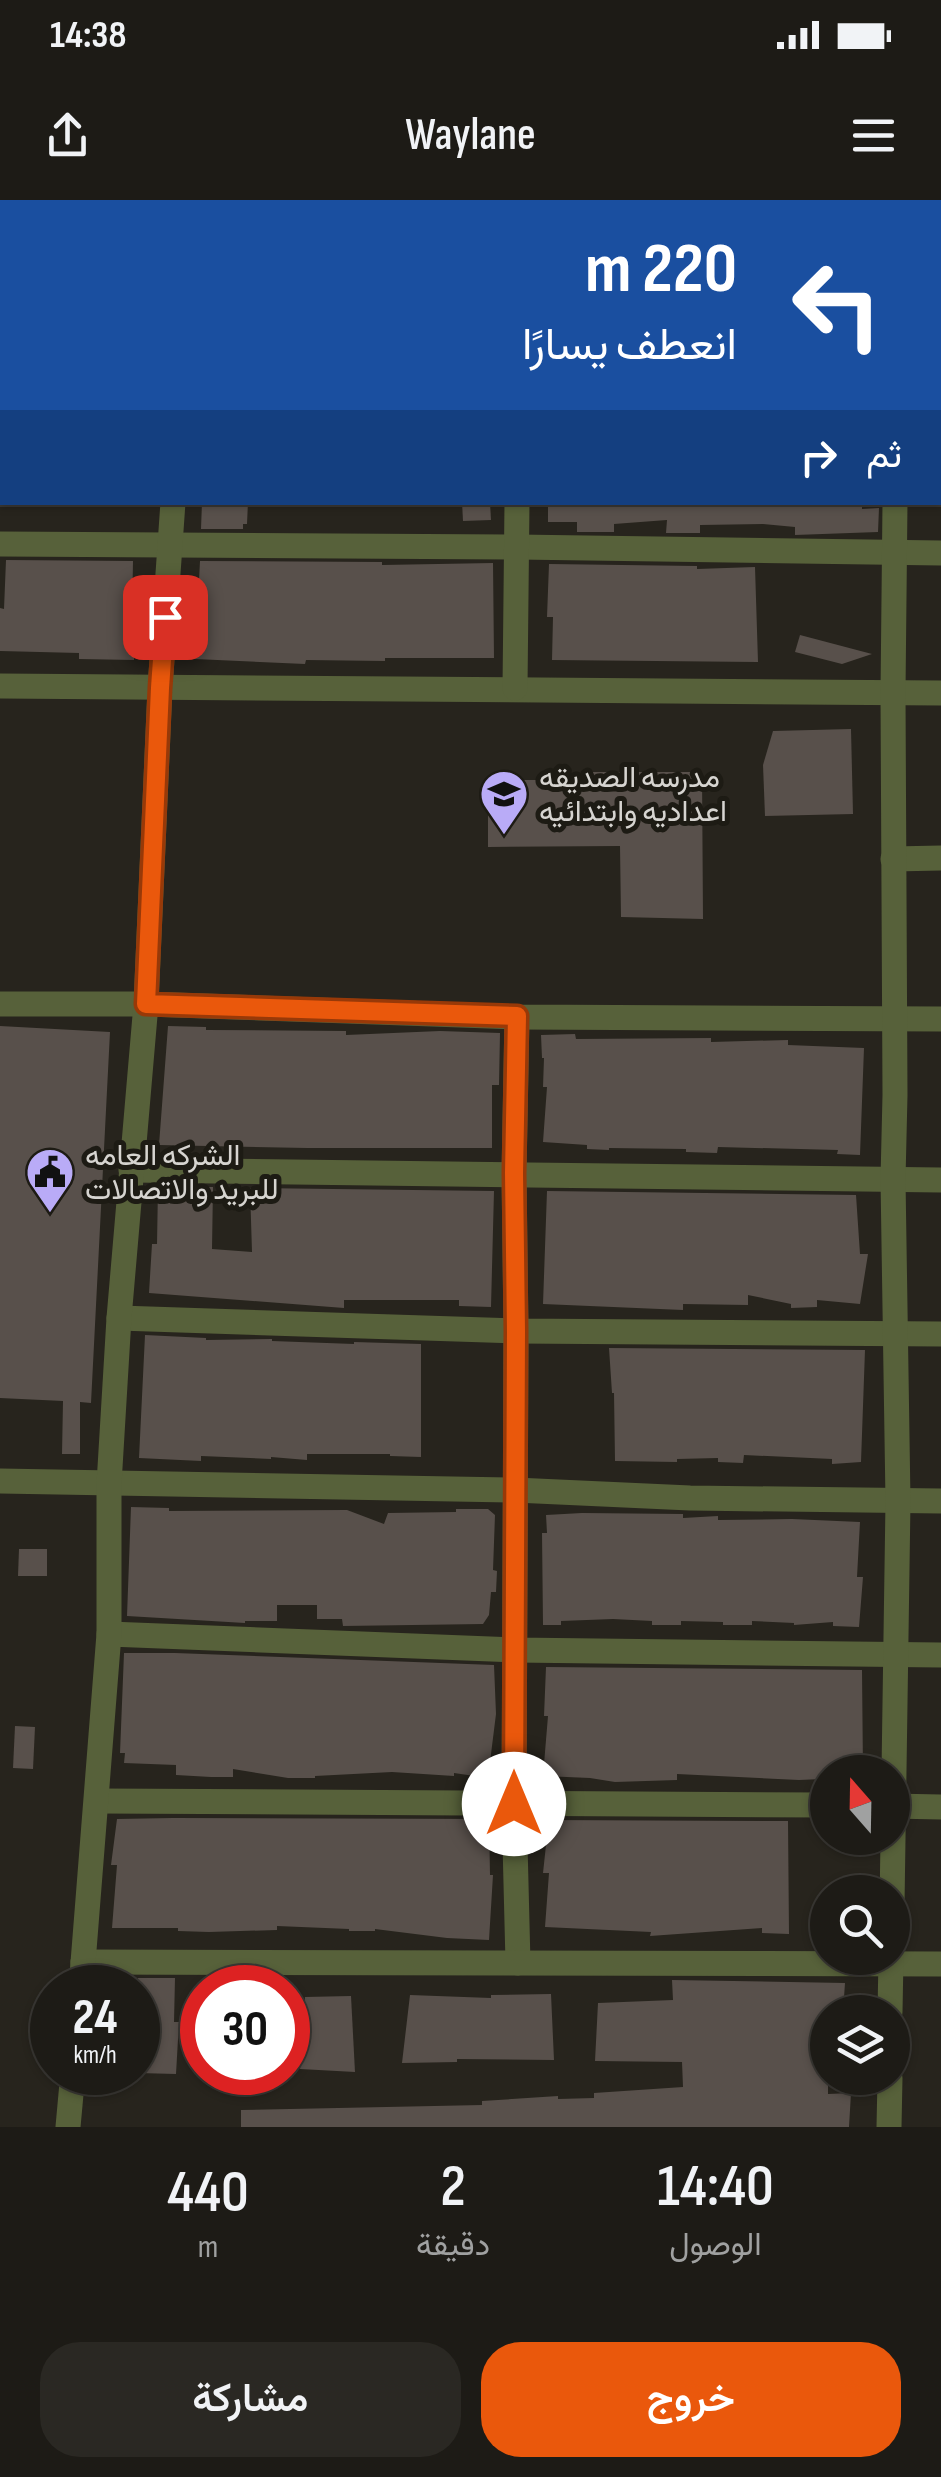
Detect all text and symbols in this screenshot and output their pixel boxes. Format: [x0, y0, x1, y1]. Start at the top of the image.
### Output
text: 14:38 [50, 13, 126, 58]
icon: share [40, 108, 95, 163]
text: Waylane [405, 108, 536, 163]
icon: menu [846, 108, 901, 163]
text: 220 m [585, 228, 737, 312]
icon: left [772, 240, 902, 370]
text: انعطف يسارًا [522, 318, 737, 373]
icon: right [791, 430, 846, 485]
text: ثم [866, 433, 902, 478]
pin [123, 575, 208, 660]
icon: arrive [138, 590, 193, 645]
place label: مدرسه الصديقه اعداديه وابتدائيه [539, 760, 727, 830]
school or university icon: مدرسه الصديقه اعداديه وابتدائيه [478, 768, 530, 836]
place label: الشركه العامه للبريد والاتصالات [85, 1138, 279, 1208]
public building icon: الشركه العامه للبريد والاتصالات [24, 1146, 76, 1214]
position arrow [462, 1752, 566, 1856]
north arrow [810, 1755, 910, 1855]
map controls [810, 1755, 910, 2095]
button: search [810, 1875, 910, 1975]
speed limit sign: 30 [180, 1965, 310, 2095]
text: 24 [73, 1988, 117, 2048]
button: layers [810, 1995, 910, 2095]
text: km/h [73, 2040, 117, 2071]
text: 2 [440, 2151, 466, 2223]
text: 14:40 [657, 2151, 774, 2223]
text: 440 [167, 2157, 249, 2229]
text: دقيقة [416, 2226, 490, 2265]
text: الوصول [669, 2226, 762, 2265]
text: m [198, 2228, 218, 2267]
button: مشاركة [40, 2342, 461, 2457]
button: خروج [481, 2342, 901, 2457]

